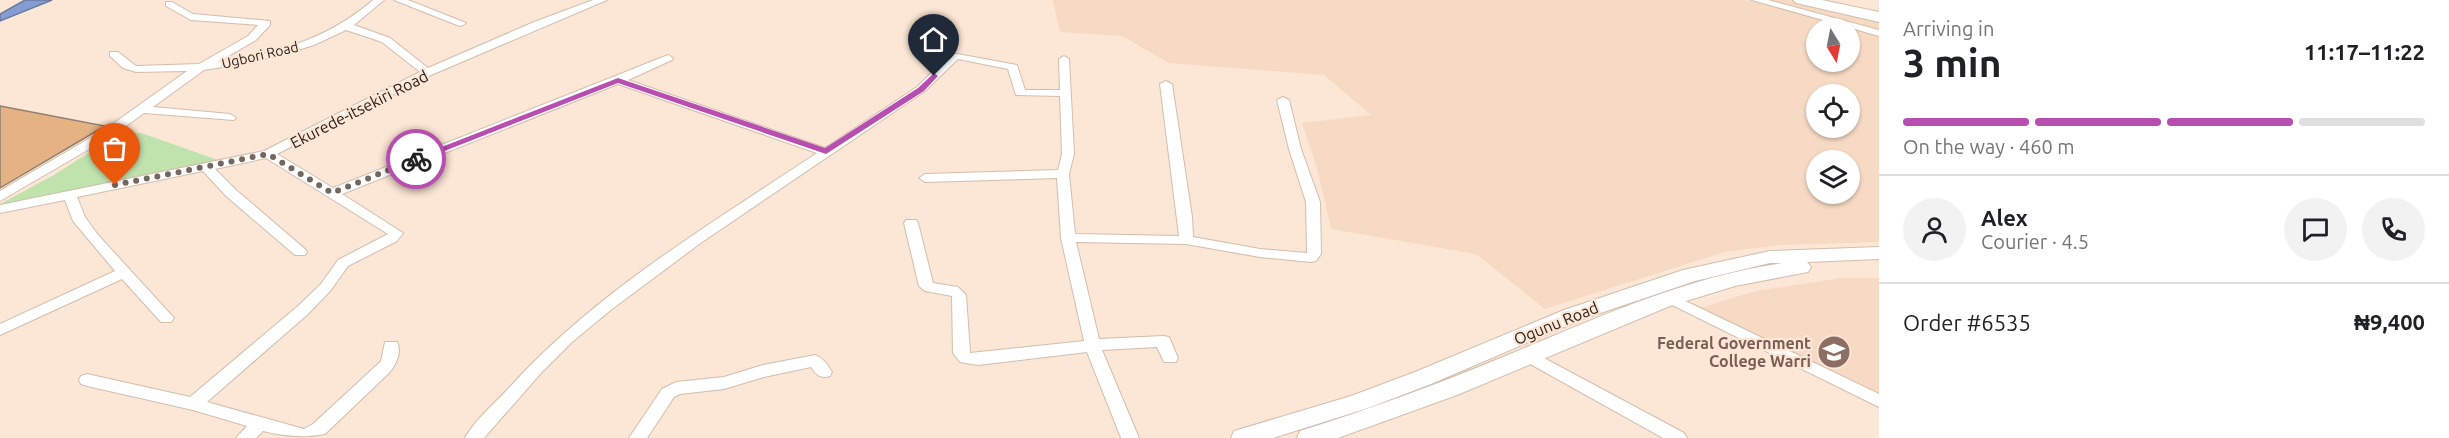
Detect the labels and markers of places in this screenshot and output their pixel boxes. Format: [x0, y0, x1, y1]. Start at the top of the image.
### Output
pin [908, 14, 959, 76]
pin [89, 123, 140, 185]
place label: Federal Government College Warri [1657, 334, 1811, 370]
school or university icon: Federal Government College Warri [1816, 334, 1852, 370]

